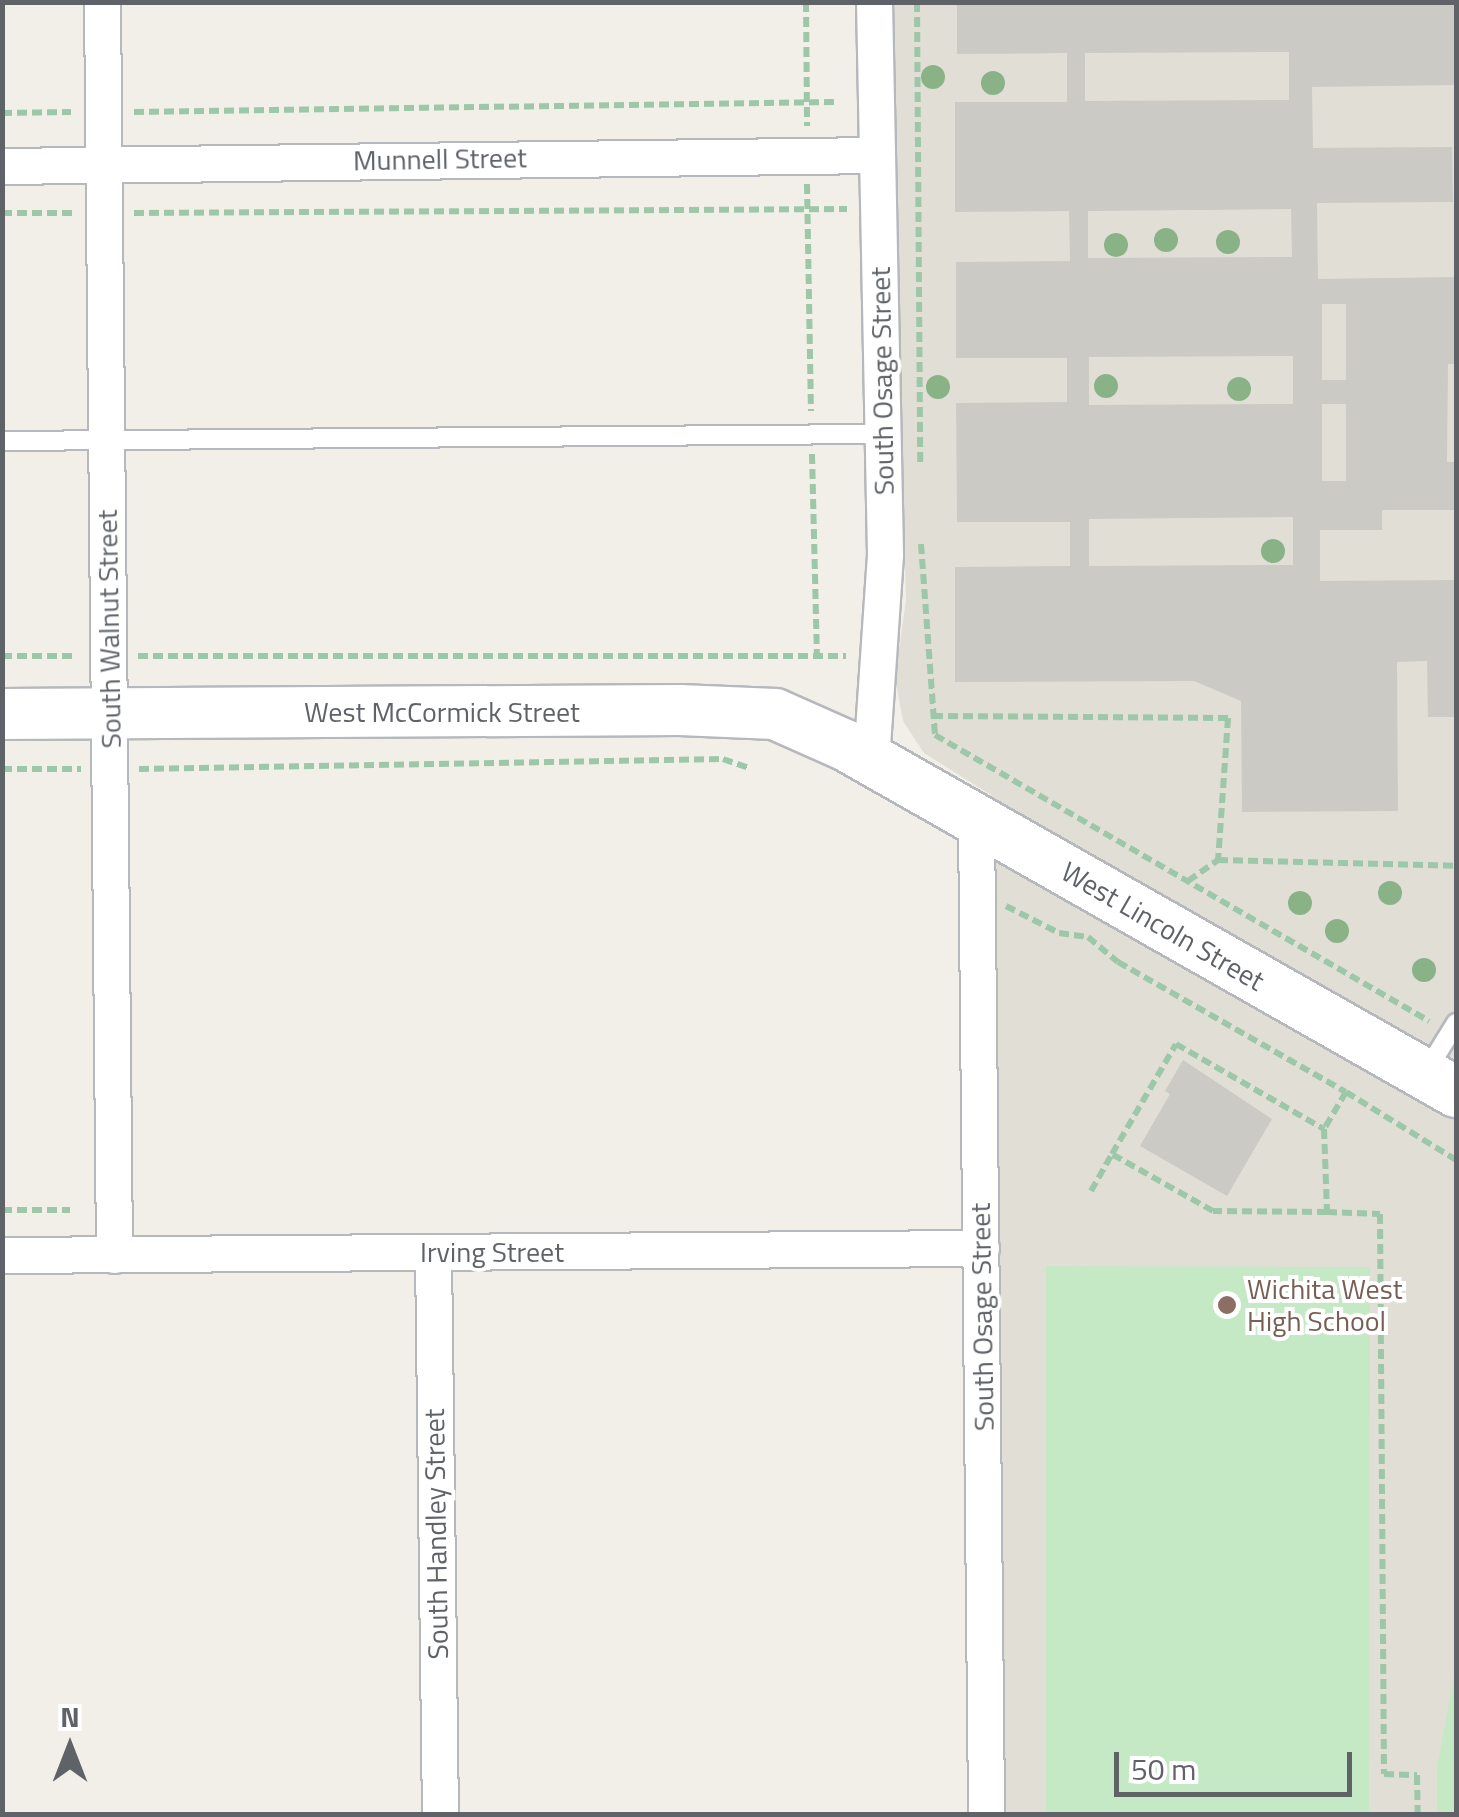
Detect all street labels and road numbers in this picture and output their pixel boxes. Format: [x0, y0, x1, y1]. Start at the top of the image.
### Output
street label: Munnell Street [353, 141, 527, 177]
street label: South Osage Street [863, 267, 901, 495]
street label: South Walnut Street [90, 509, 128, 749]
street label: West McCormick Street [304, 695, 580, 729]
street label: West Lincoln Street [1056, 854, 1270, 998]
street label: South Osage Street [963, 1203, 1001, 1431]
street label: Irving Street [420, 1235, 564, 1269]
street label: South Handley Street [417, 1408, 455, 1660]

